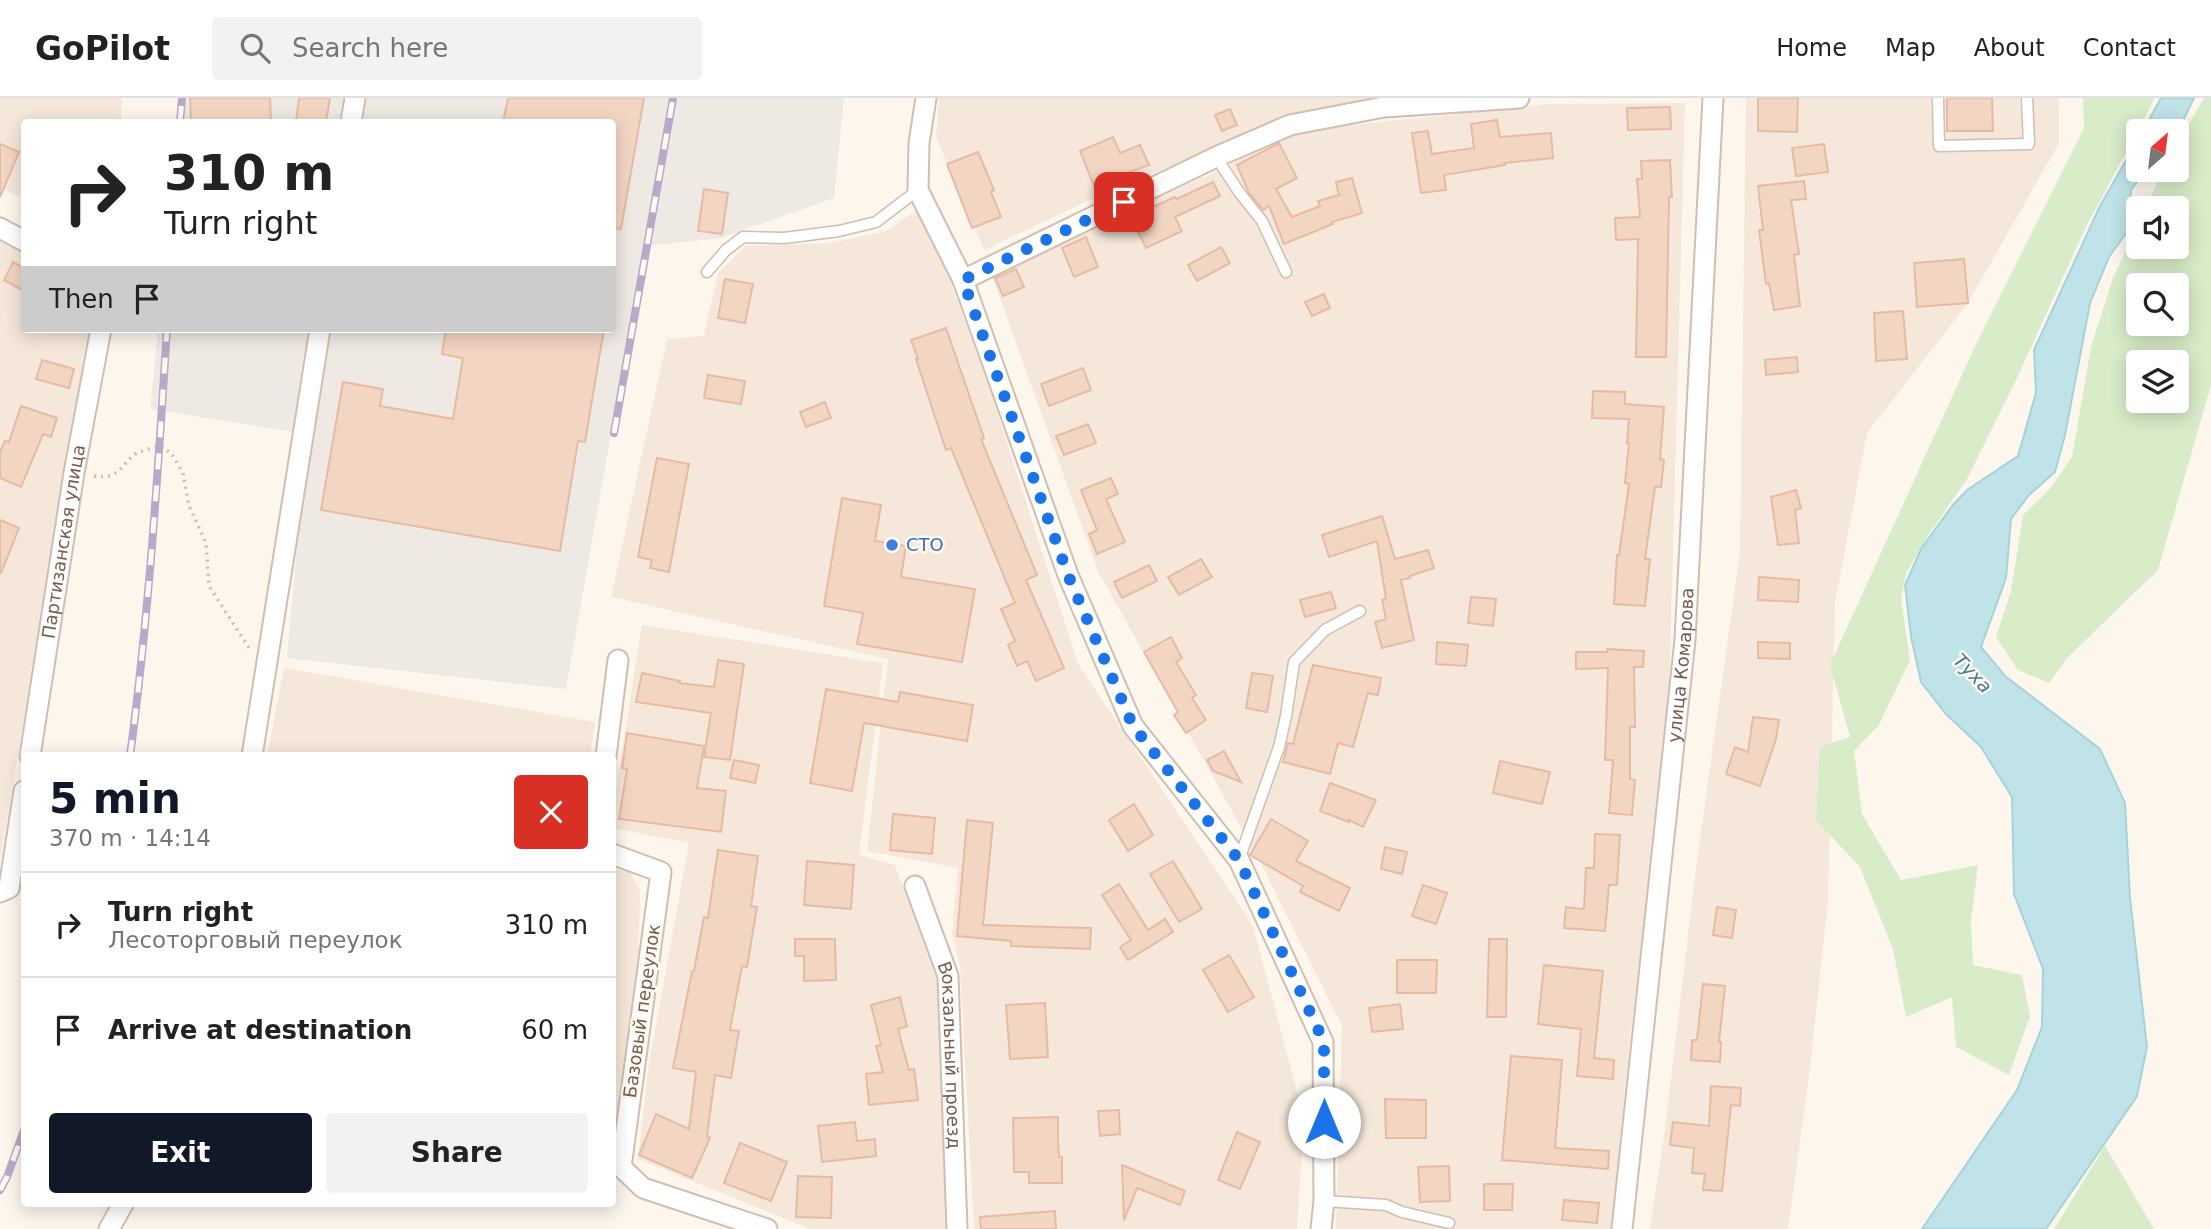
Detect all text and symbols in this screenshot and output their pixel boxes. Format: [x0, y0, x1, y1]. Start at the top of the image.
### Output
search box [212, 17, 702, 80]
text: GoPilot [35, 29, 170, 68]
icon: search [236, 29, 274, 67]
text: Search here [292, 33, 448, 63]
text: Home [1776, 34, 1847, 62]
text: Map [1885, 34, 1936, 62]
text: About [1974, 34, 2045, 62]
text: Contact [2083, 34, 2176, 62]
north arrow [2126, 119, 2189, 182]
map controls [2126, 119, 2189, 413]
text: 310 m [164, 145, 334, 202]
icon: right [49, 147, 140, 238]
pin [1094, 172, 1154, 232]
icon: arrive [1105, 183, 1143, 221]
button: sound [2126, 196, 2189, 259]
text: Turn right [164, 204, 317, 242]
button: search [2126, 273, 2189, 336]
icon: arrive [128, 280, 166, 318]
text: Then [49, 284, 114, 314]
button: layers [2126, 350, 2189, 413]
street label: Партизанская улица [37, 443, 89, 640]
place label: СТО [906, 534, 944, 555]
marker: СТО [884, 537, 900, 553]
street label: улица Комарова [1663, 587, 1698, 744]
water label: Туха [1949, 649, 1997, 697]
text: 5 min [49, 774, 181, 823]
button: close [514, 775, 588, 849]
text: 370 m · 14:14 [49, 825, 211, 851]
text: Turn right [108, 897, 253, 927]
icon: right [49, 906, 87, 944]
text: 310 m [505, 910, 588, 940]
street label: Базовый переулок [619, 922, 664, 1099]
text: Лесоторговый переулок [108, 927, 403, 953]
street label: Вокзальный проезд [934, 958, 965, 1149]
icon: arrive [49, 1011, 87, 1049]
text: Arrive at destination [108, 1015, 412, 1045]
text: 60 m [521, 1015, 588, 1045]
position arrow [1287, 1085, 1361, 1159]
button: Exit [49, 1113, 312, 1193]
button: Share [326, 1113, 588, 1193]

